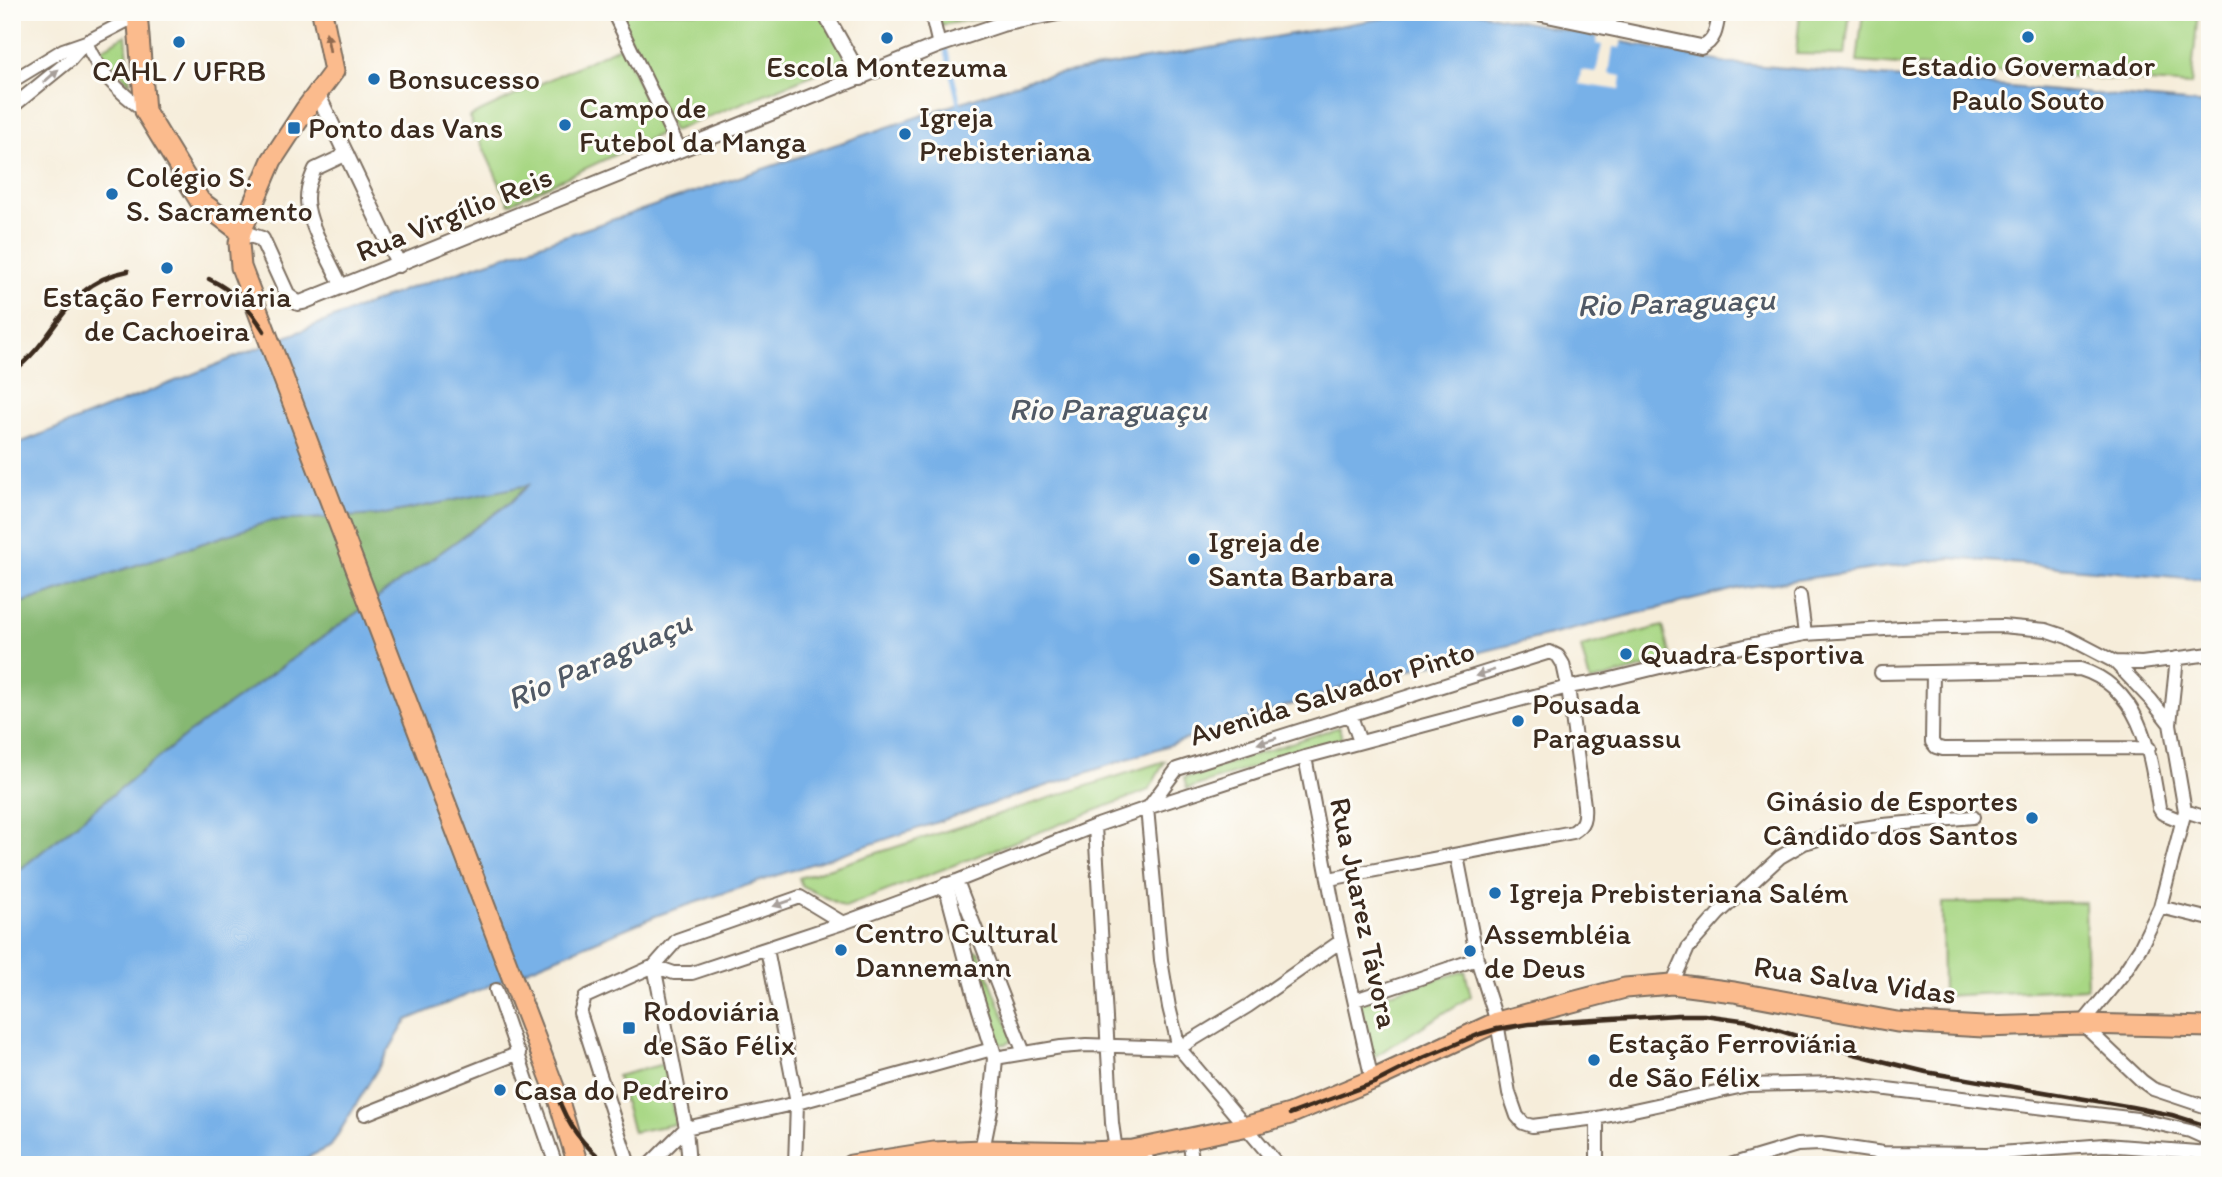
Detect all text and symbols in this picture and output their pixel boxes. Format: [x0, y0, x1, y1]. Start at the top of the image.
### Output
marker: Estadio Governador Paulo Souto [2020, 29, 2036, 45]
marker: Escola Montezuma [879, 30, 895, 46]
one-way arrow [322, 31, 333, 53]
marker: CAHL / UFRB [171, 34, 187, 50]
place label: Estadio Governador Paulo Souto [1901, 47, 2156, 118]
place label: Escola Montezuma [766, 48, 1008, 85]
place label: CAHL / UFRB [92, 52, 266, 89]
place label: Bonsucesso [388, 60, 540, 97]
one-way arrow [42, 69, 59, 84]
marker: Bonsucesso [366, 71, 382, 87]
place label: Campo de Futebol da Manga [579, 89, 807, 160]
place label: Igreja Prebisteriana [919, 98, 1092, 169]
place label: Ponto das Vans [308, 109, 503, 146]
marker: Campo de Futebol da Manga [557, 117, 573, 133]
marker: Ponto das Vans [286, 120, 302, 136]
marker: Igreja Prebisteriana [897, 126, 913, 142]
street label: Rua Virgílio Reis [350, 157, 557, 270]
place label: Colégio S. S. Sacramento [126, 158, 313, 229]
marker: Colégio S. S. Sacramento [104, 186, 120, 202]
marker: Estação Ferroviária de Cachoeira [159, 260, 175, 276]
place label: Estação Ferroviária de Cachoeira [42, 278, 292, 349]
water label: Rio Paraguaçu [1576, 280, 1777, 324]
water label: Rio Paraguaçu [1009, 390, 1208, 428]
place label: Igreja de Santa Barbara [1208, 523, 1394, 594]
marker: Igreja de Santa Barbara [1186, 551, 1202, 567]
water label: Rio Paraguaçu [501, 602, 698, 718]
street label: Avenida Salvador Pinto [1185, 631, 1479, 754]
place label: Quadra Esportiva [1640, 635, 1865, 672]
marker: Quadra Esportiva [1618, 646, 1634, 662]
one-way arrow [1474, 668, 1495, 679]
place label: Pousada Paraguassu [1532, 685, 1681, 756]
marker: Pousada Paraguassu [1510, 713, 1526, 729]
one-way arrow [1257, 737, 1278, 747]
place label: Ginásio de Esportes Cândido dos Santos [1763, 782, 2018, 853]
street label: Rua Juarez Távora [1322, 794, 1407, 1032]
marker: Ginásio de Esportes Cândido dos Santos [2024, 810, 2040, 826]
place label: Igreja Prebisteriana Salém [1509, 874, 1848, 911]
marker: Igreja Prebisteriana Salém [1487, 885, 1503, 901]
one-way arrow [772, 898, 793, 909]
place label: Centro Cultural Dannemann [855, 914, 1059, 985]
place label: Assembléia de Deus [1484, 915, 1632, 986]
marker: Centro Cultural Dannemann [833, 942, 849, 958]
marker: Assembléia de Deus [1462, 943, 1478, 959]
street label: Rua Salva Vidas [1751, 947, 1959, 1012]
place label: Rodoviária de São Félix [643, 992, 795, 1063]
marker: Rodoviária de São Félix [621, 1020, 637, 1036]
place label: Estação Ferroviária de São Félix [1608, 1024, 1858, 1095]
marker: Estação Ferroviária de São Félix [1586, 1052, 1602, 1068]
place label: Casa do Pedreiro [514, 1071, 729, 1108]
marker: Casa do Pedreiro [492, 1082, 508, 1098]

